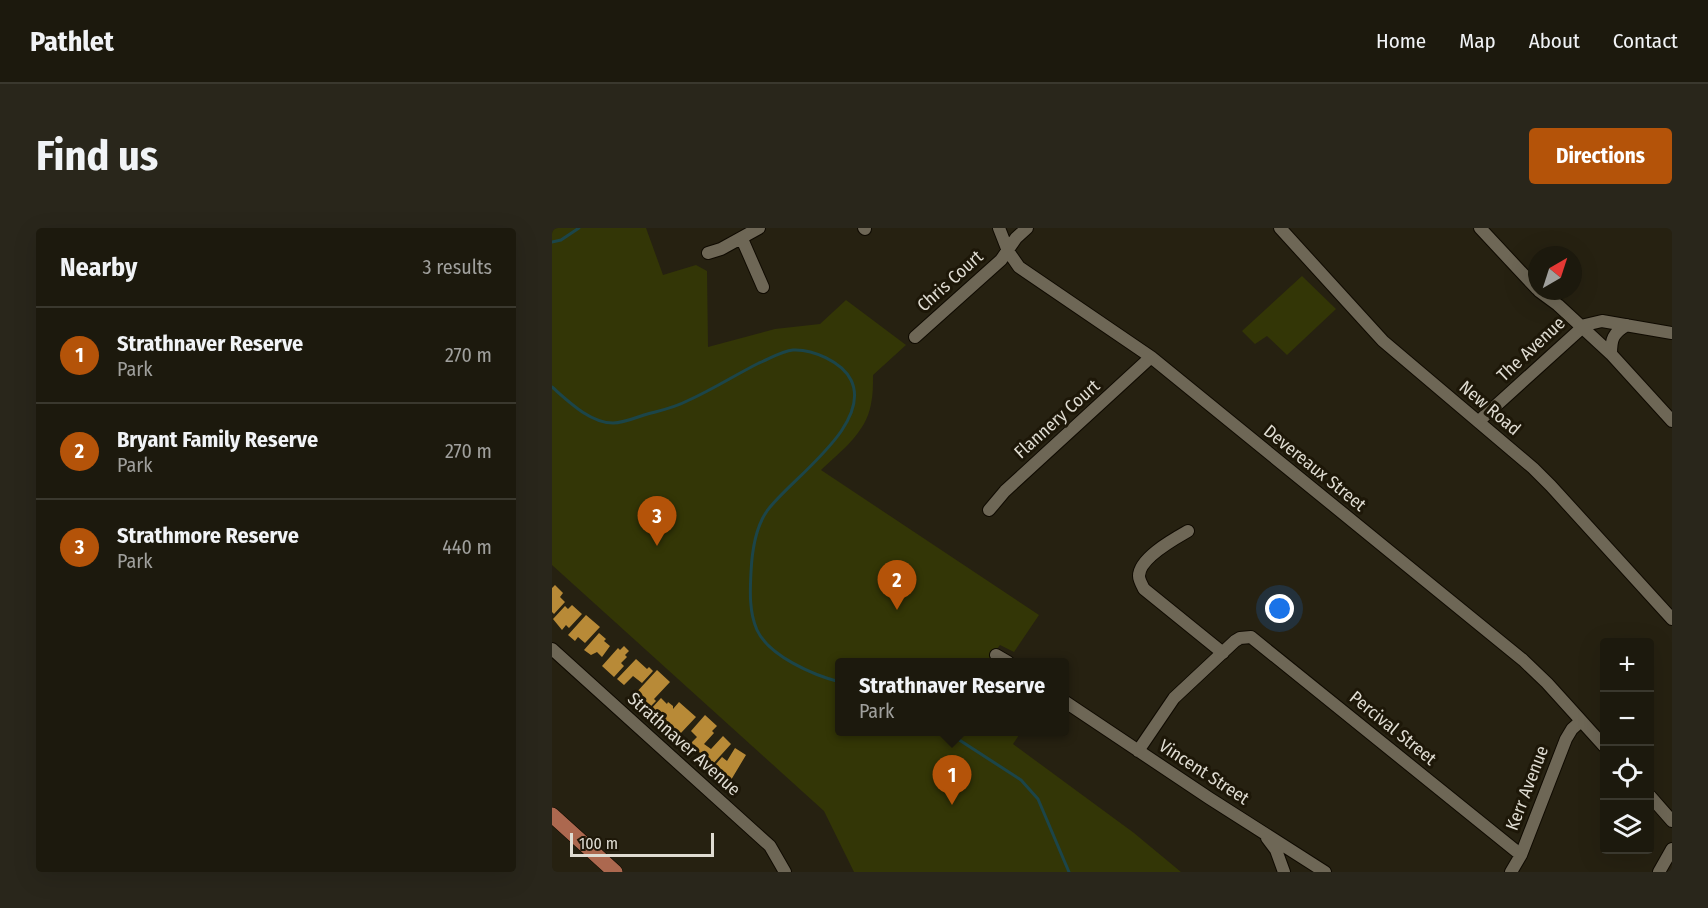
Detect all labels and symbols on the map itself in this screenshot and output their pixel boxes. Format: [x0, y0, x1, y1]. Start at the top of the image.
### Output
street label: Chris Court [913, 246, 988, 316]
north arrow [1528, 246, 1582, 300]
street label: The Avenue [1492, 312, 1570, 386]
street label: Flannery Court [1010, 375, 1104, 463]
street label: New Road [1455, 376, 1525, 440]
street label: Devereaux Street [1259, 420, 1371, 516]
pin: 3 [638, 496, 676, 546]
pin: 2 [878, 560, 916, 610]
your location [1265, 594, 1294, 623]
street label: Percival Street [1345, 686, 1441, 770]
street label: Strathnaver Avenue [623, 688, 745, 800]
street label: Vincent Street [1155, 735, 1253, 809]
street label: Kerr Avenue [1501, 742, 1553, 834]
pin: 1 [932, 756, 972, 805]
scale bar [570, 830, 714, 858]

